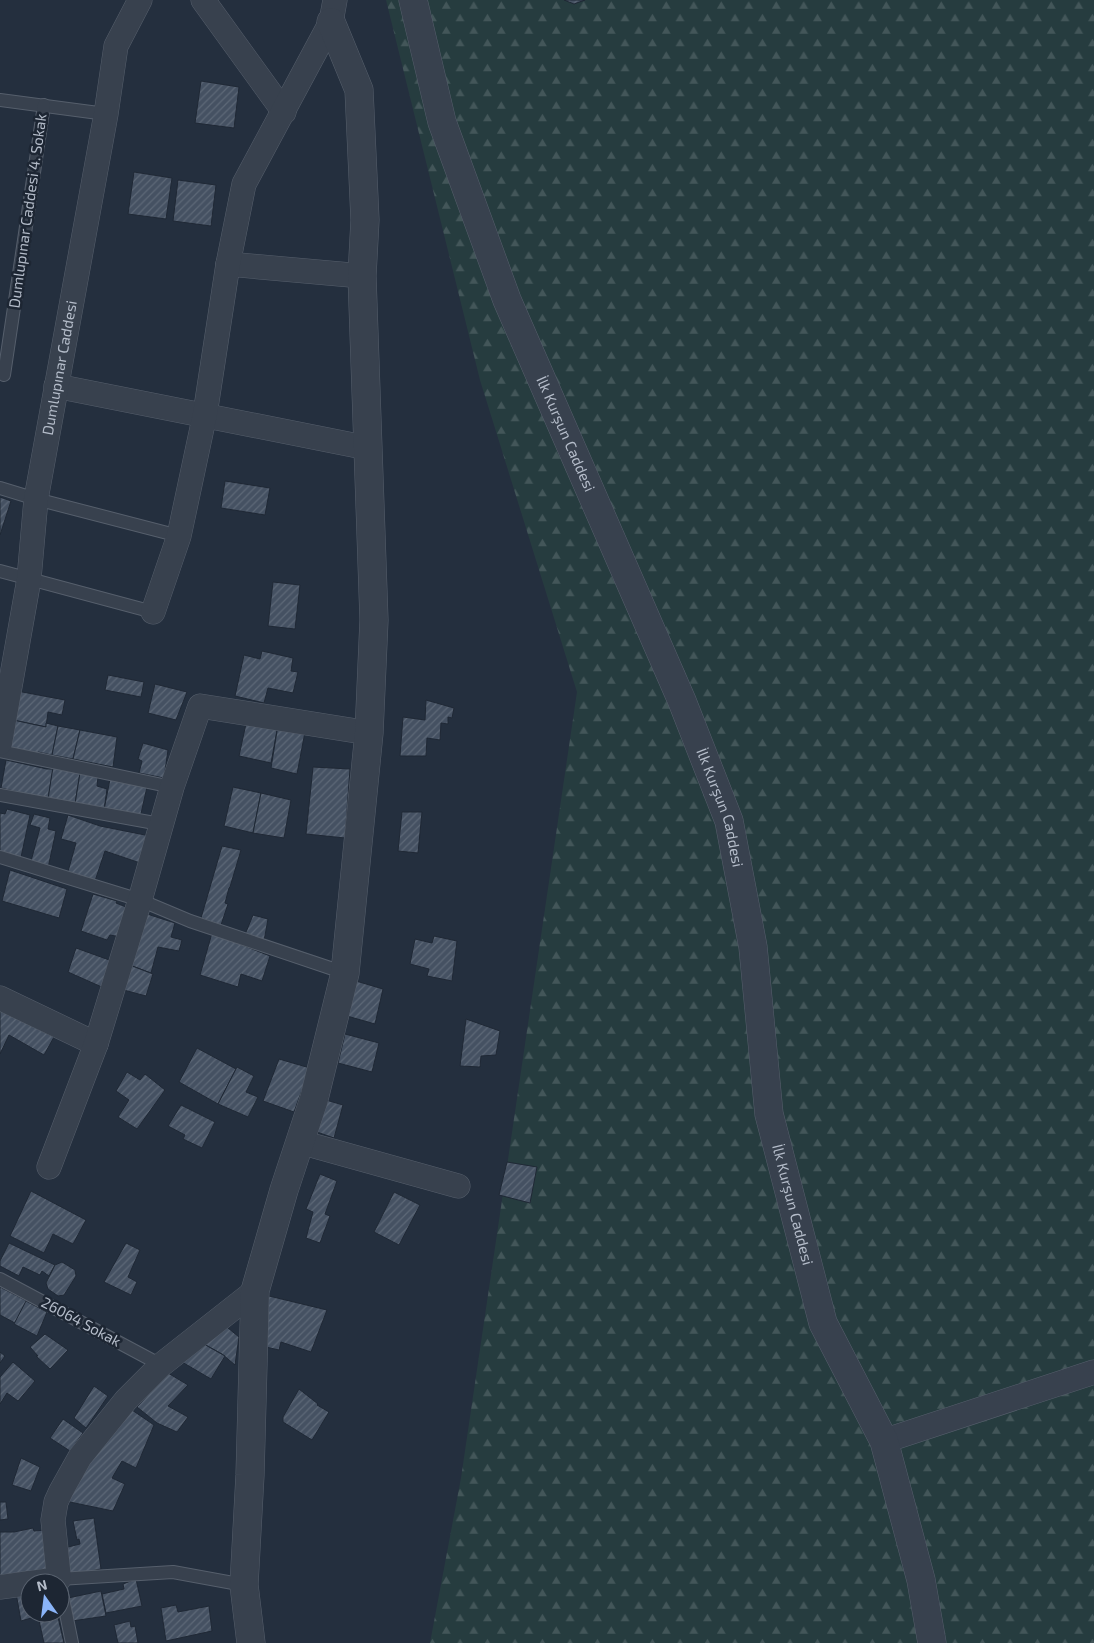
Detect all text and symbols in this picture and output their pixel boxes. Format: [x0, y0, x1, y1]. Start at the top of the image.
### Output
street label: Dumlupınar Caddesi 4. Sokak [4, 112, 50, 309]
street label: Dumlupınar Caddesi [38, 299, 80, 437]
street label: İlk Kurşun Caddesi [533, 373, 599, 494]
street label: İlk Kurşun Caddesi [693, 745, 748, 869]
street label: İlk Kurşun Caddesi [769, 1142, 818, 1267]
street label: 26064 Sokak [39, 1293, 125, 1350]
north arrow [20, 1573, 70, 1623]
text: N [35, 1575, 49, 1594]

